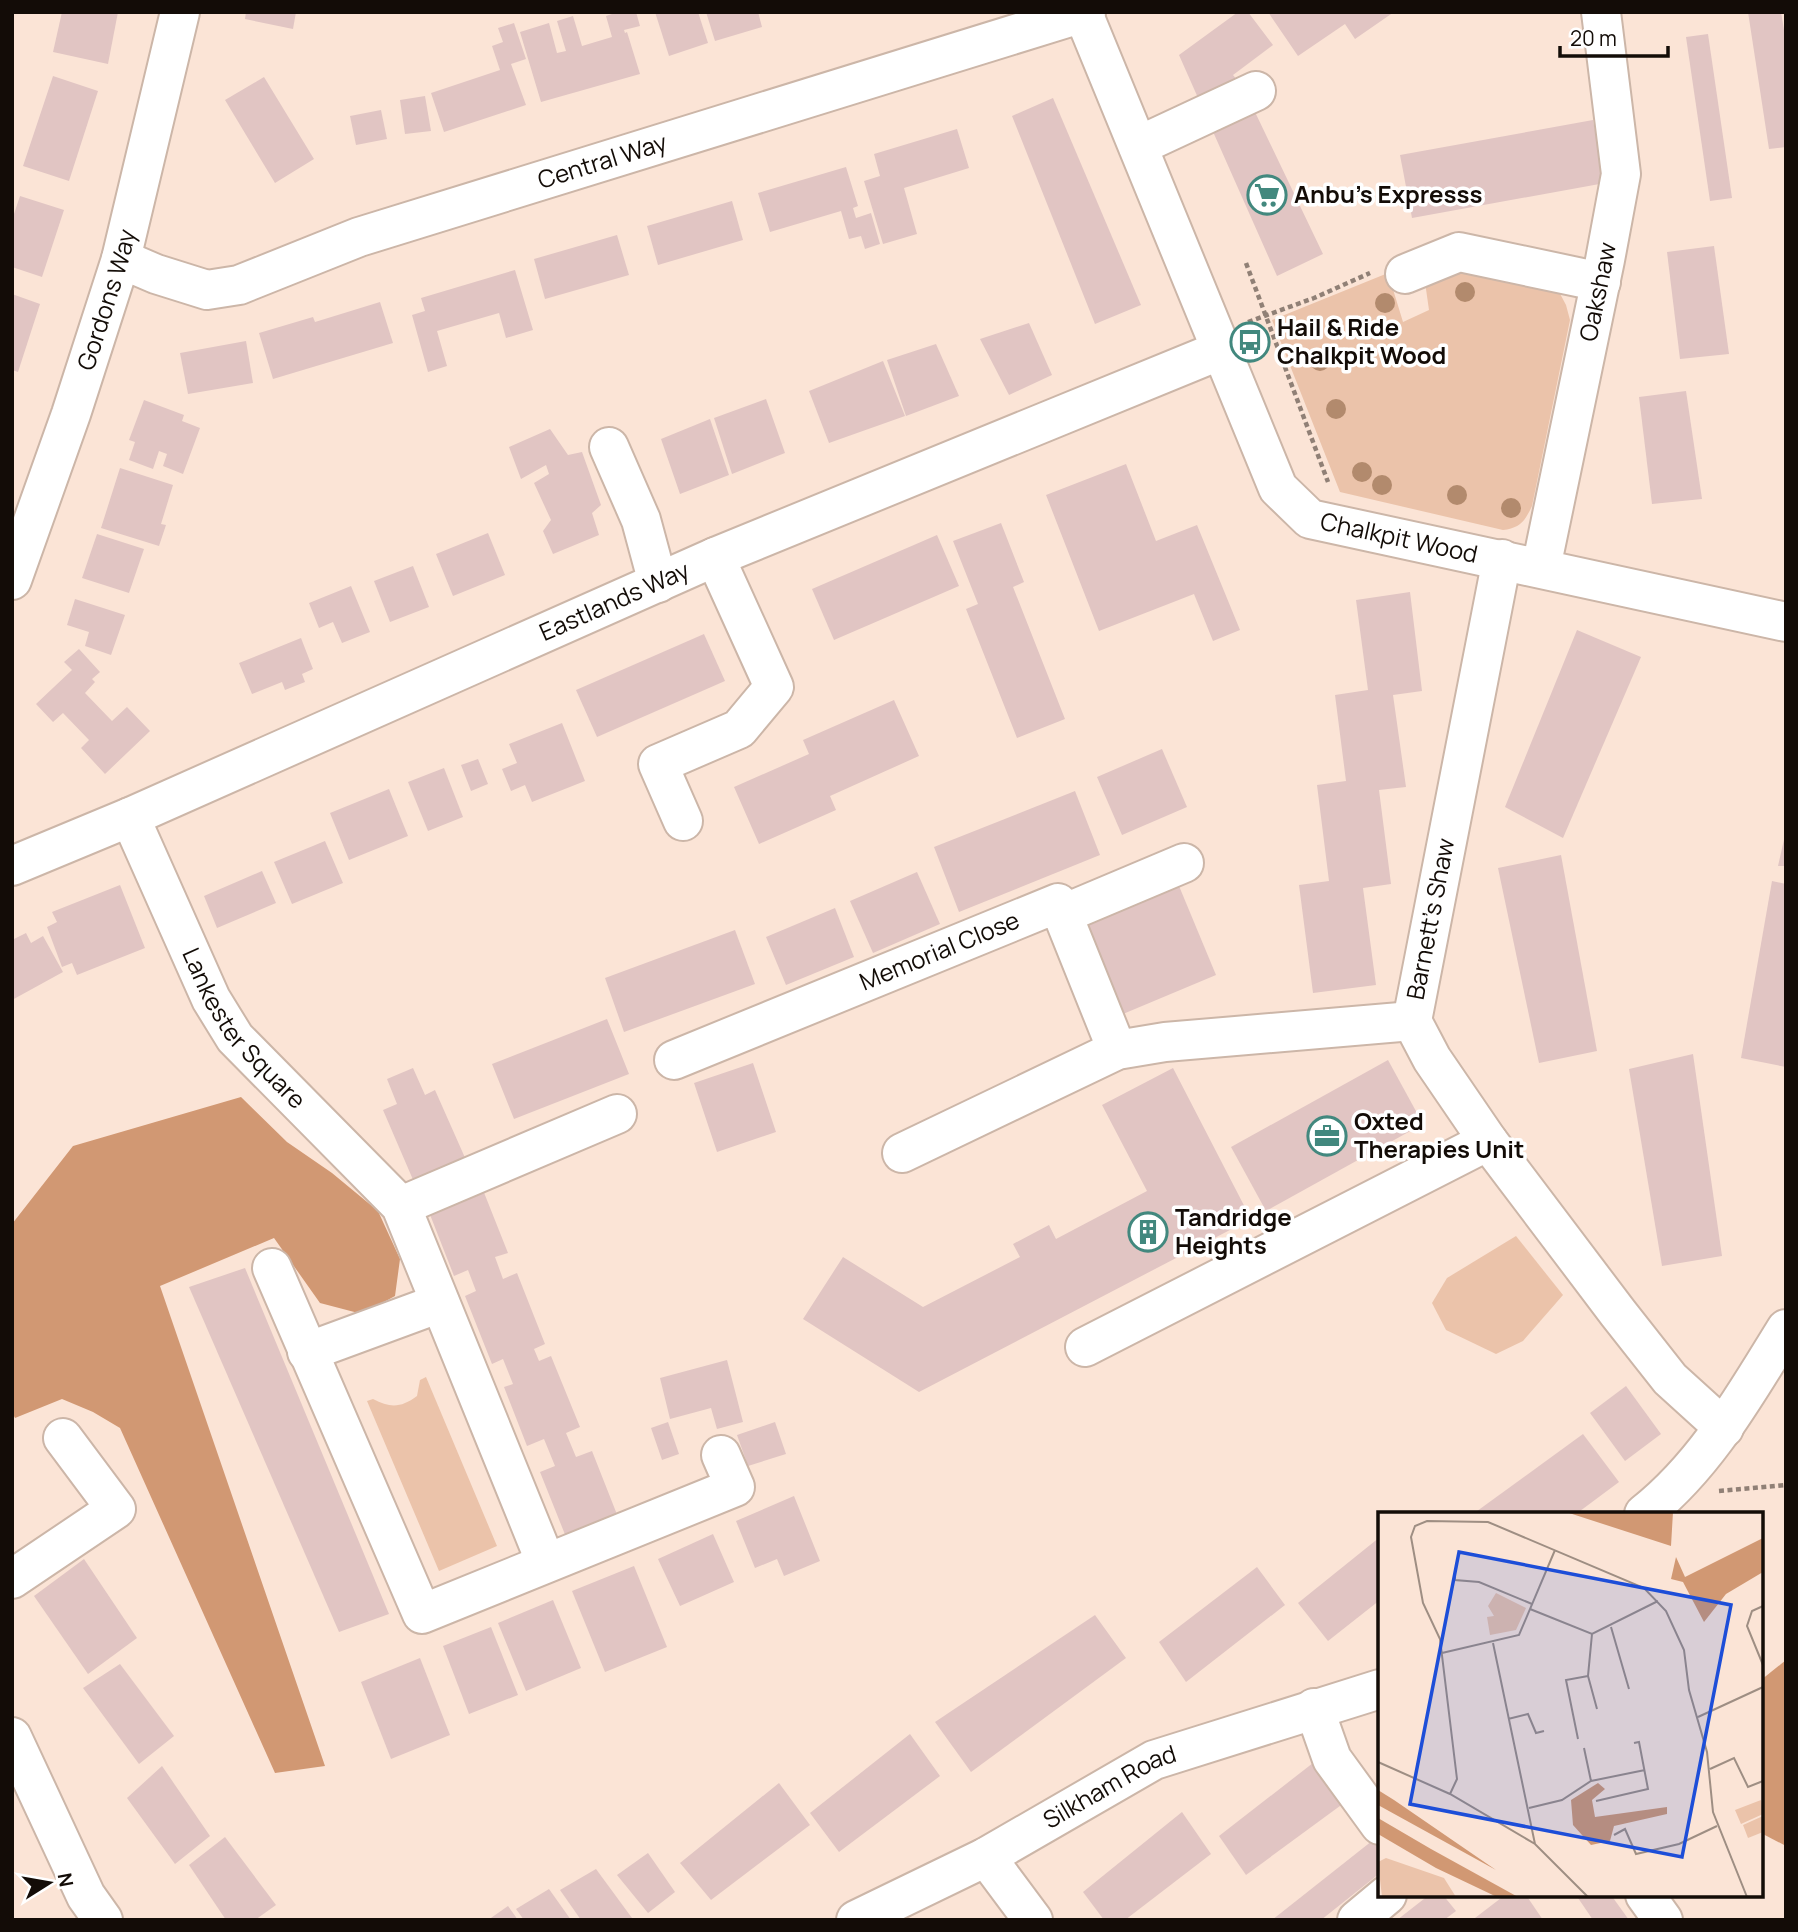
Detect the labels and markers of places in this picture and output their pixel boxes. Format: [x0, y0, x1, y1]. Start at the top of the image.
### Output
supermarket icon: Anbu's Expresss [1246, 174, 1288, 216]
place label: Anbu's Expresss [1294, 177, 1483, 210]
place label: Hail & Ride Chalkpit Wood [1277, 310, 1446, 371]
bus stop icon: Hail & Ride Chalkpit Wood [1229, 321, 1271, 363]
place label: Oxted Therapies Unit [1354, 1104, 1524, 1165]
office icon: Oxted Therapies Unit [1306, 1115, 1348, 1157]
place label: Tandridge Heights [1175, 1200, 1292, 1261]
building icon: Tandridge Heights [1127, 1211, 1169, 1253]

